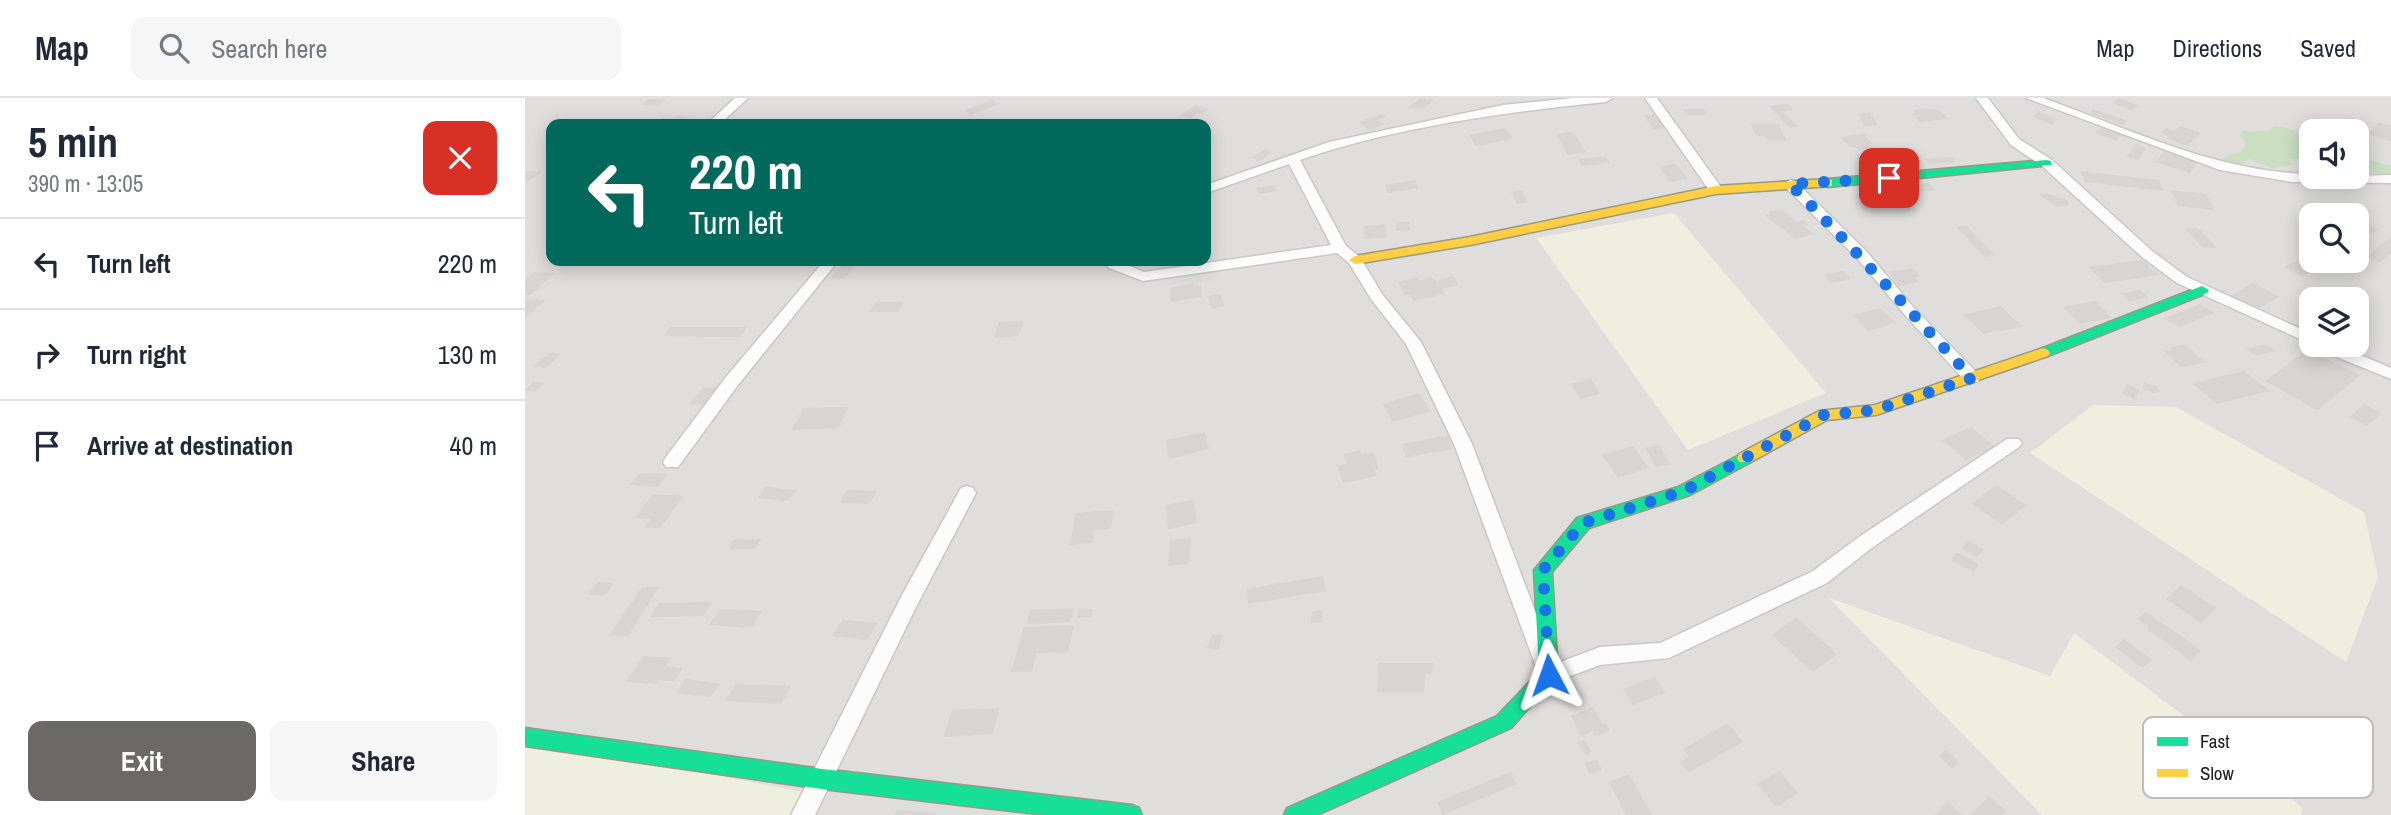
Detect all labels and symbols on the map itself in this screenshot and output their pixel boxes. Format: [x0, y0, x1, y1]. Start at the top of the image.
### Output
pin [1859, 148, 1919, 208]
position arrow [1512, 638, 1586, 712]
legend [2143, 717, 2373, 798]
text: Fast [2200, 728, 2230, 754]
text: Slow [2200, 760, 2235, 786]

